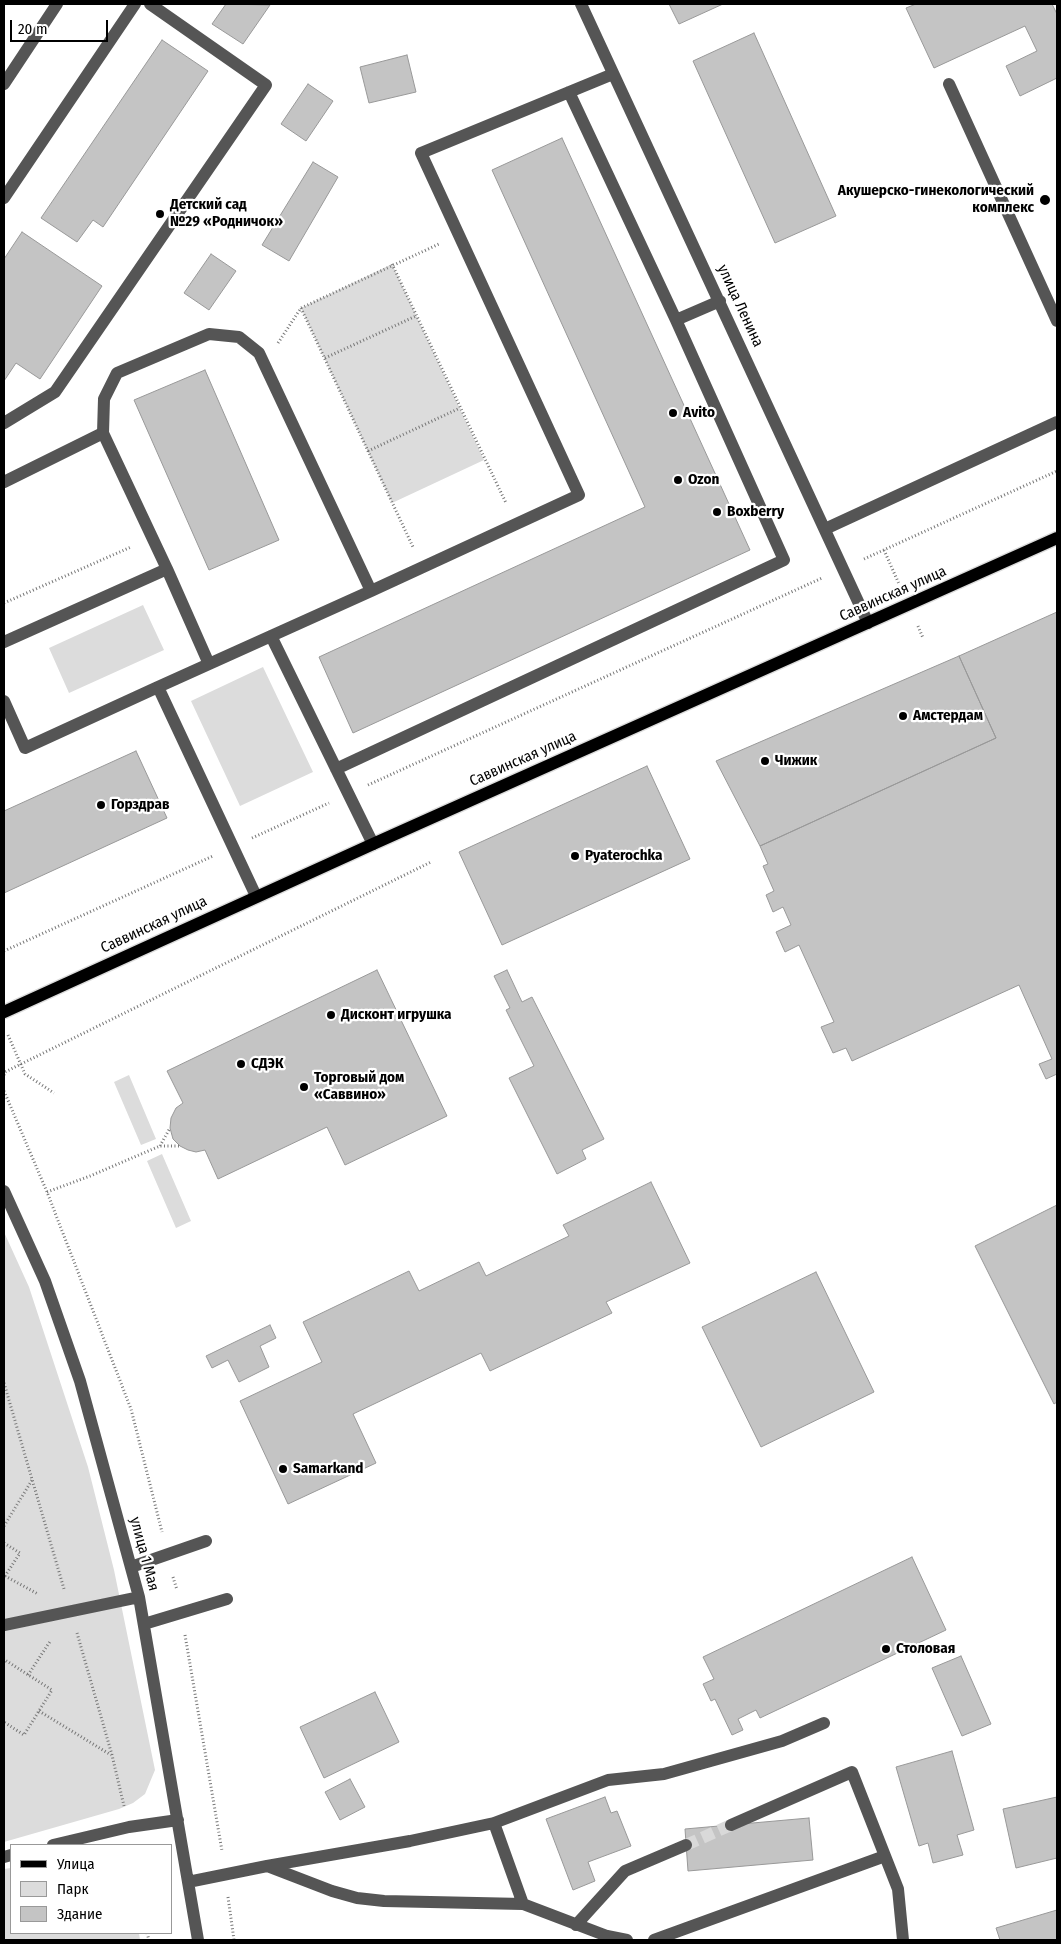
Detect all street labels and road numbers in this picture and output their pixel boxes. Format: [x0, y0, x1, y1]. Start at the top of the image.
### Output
street label: улица Ленина [713, 262, 767, 350]
street label: Саввинская улица [837, 562, 949, 626]
street label: Саввинская улица [467, 727, 579, 791]
street label: Саввинская улица [98, 893, 210, 957]
street label: улица 1 Мая [125, 1515, 163, 1593]

